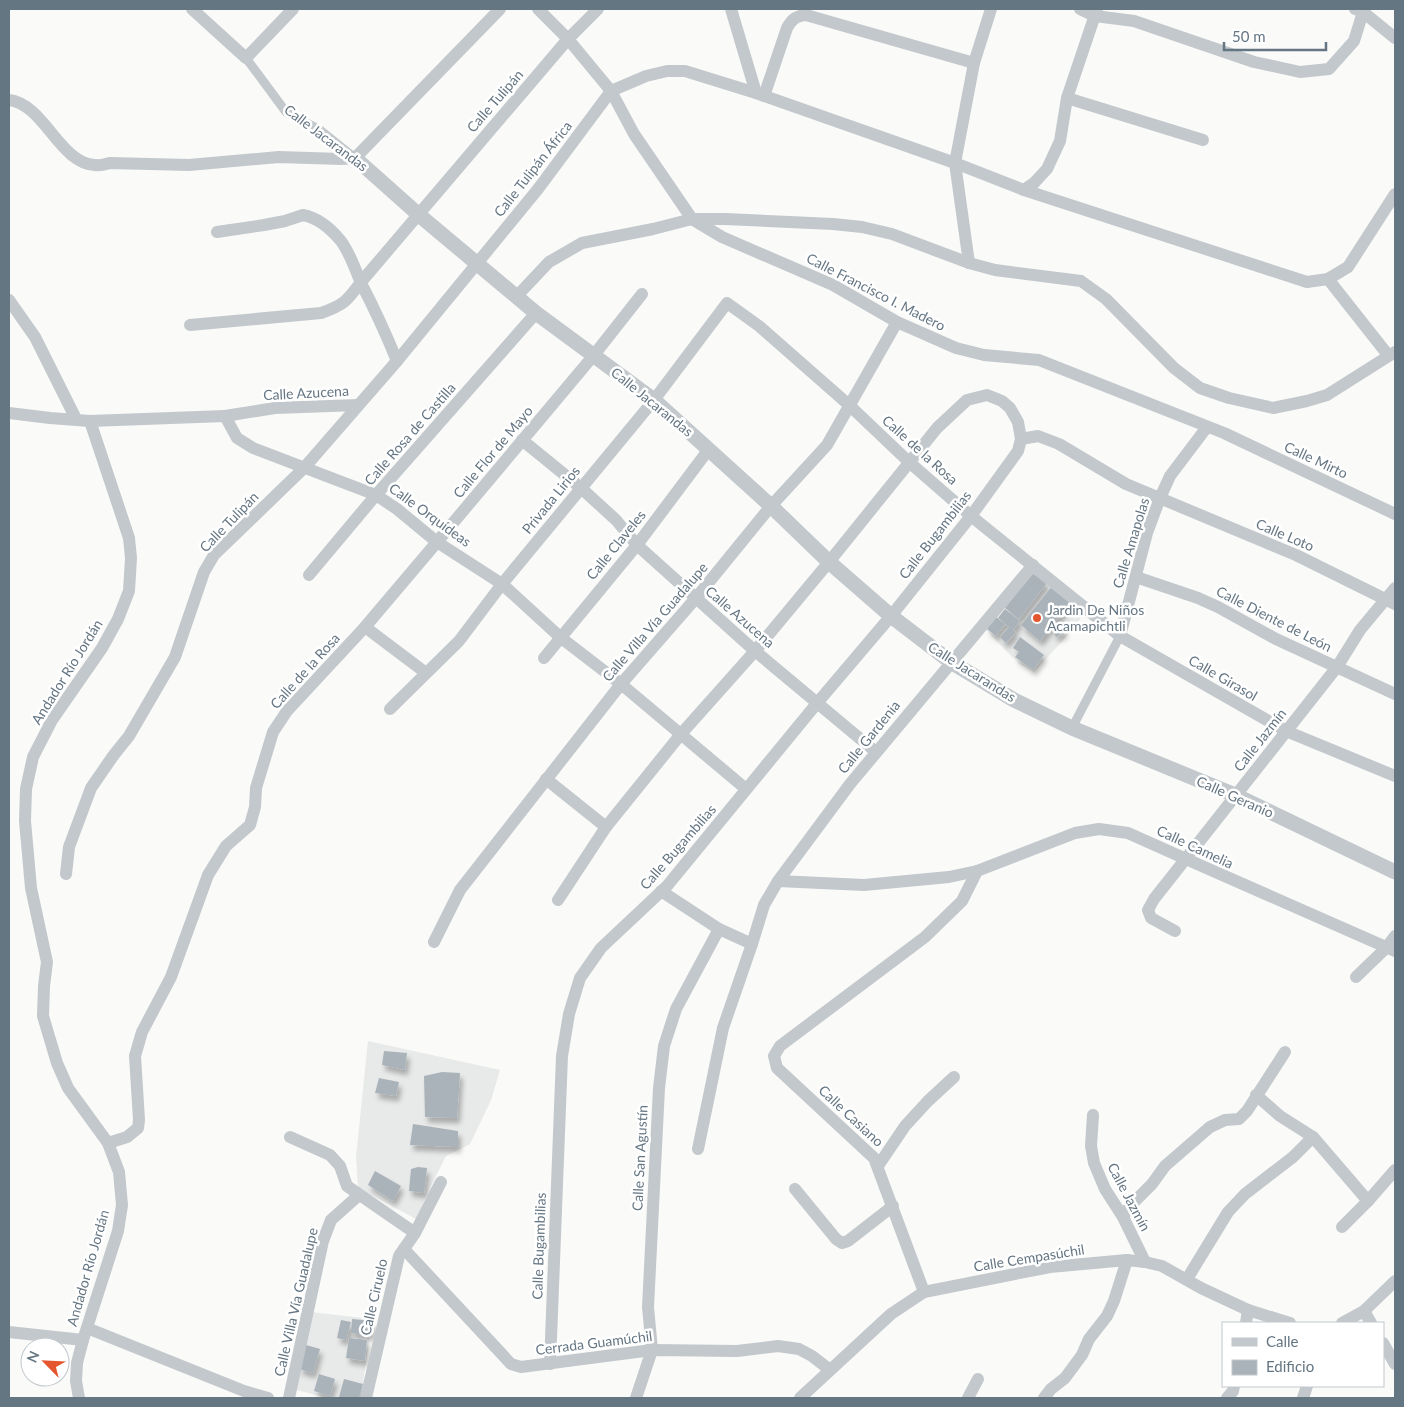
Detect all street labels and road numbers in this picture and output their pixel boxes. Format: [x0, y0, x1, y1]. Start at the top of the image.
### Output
street label: Calle Tulipán [463, 66, 526, 135]
street label: Calle Jacarandas [281, 101, 371, 175]
street label: Calle Tulipán África [490, 117, 575, 220]
street label: Calle Francisco I. Madero [804, 249, 949, 334]
street label: Calle Jacarandas [608, 363, 697, 440]
street label: Calle Rosa de Castilla [361, 379, 459, 488]
street label: Calle Azucena [263, 382, 349, 403]
street label: Calle Flor de Mayo [449, 402, 536, 501]
street label: Calle de la Rosa [879, 411, 962, 488]
street label: Calle Mirto [1282, 437, 1351, 482]
street label: Privada Lirios [518, 462, 583, 537]
street label: Calle Orquídeas [386, 479, 475, 550]
street label: Calle Bugambilias [895, 487, 974, 582]
street label: Calle Tulipán [196, 488, 262, 555]
street label: Calle Amapolas [1109, 496, 1152, 590]
street label: Calle Claveles [582, 506, 649, 583]
street label: Calle Loto [1254, 515, 1317, 554]
street label: Calle Villa Vía Guadalupe [598, 559, 711, 685]
street label: Calle Azucena [702, 582, 778, 651]
street label: Calle Diente de León [1214, 582, 1335, 655]
street label: Andador Río Jordán [27, 616, 106, 727]
street label: Calle de la Rosa [266, 629, 343, 712]
street label: Calle Jacarandas [925, 638, 1019, 705]
street label: Calle Girasol [1186, 651, 1261, 704]
street label: Calle Gardenia [834, 697, 903, 777]
street label: Calle Jazmín [1230, 705, 1289, 775]
street label: Calle Geranio [1194, 772, 1276, 821]
street label: Calle Bugambilias [636, 801, 719, 893]
street label: Calle Camelia [1154, 821, 1236, 872]
street label: Calle Casiano [815, 1081, 887, 1150]
street label: Calle San Agustín [628, 1104, 651, 1212]
street label: Calle Jazmín [1104, 1160, 1155, 1234]
street label: Calle Bugambilias [528, 1192, 549, 1300]
street label: Andador Río Jordán [63, 1208, 112, 1328]
street label: Calle Villa Vía Guadalupe [270, 1226, 321, 1378]
street label: Calle Cempasúchil [972, 1240, 1085, 1275]
street label: Calle Ciruelo [356, 1257, 391, 1337]
street label: Cerrada Guamúchil [535, 1327, 653, 1358]

